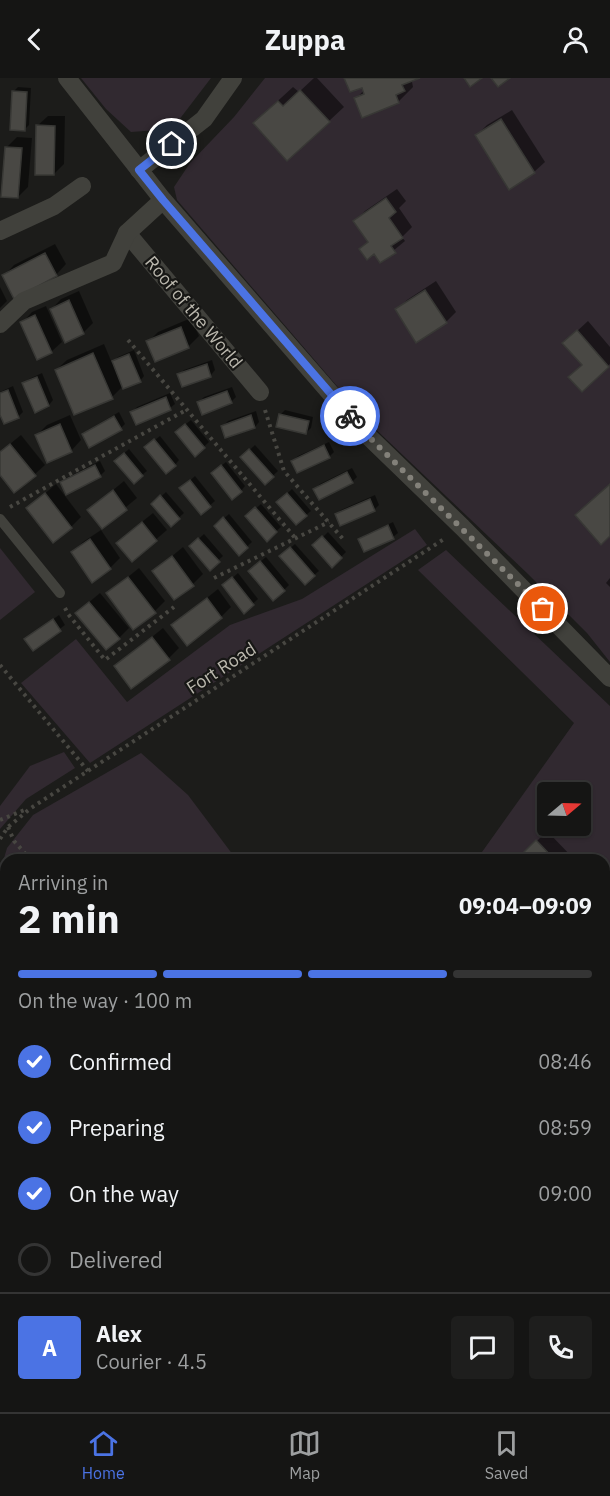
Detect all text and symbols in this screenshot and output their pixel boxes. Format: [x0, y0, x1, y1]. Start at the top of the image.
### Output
text: Zuppa [265, 22, 345, 57]
icon: back [18, 23, 51, 56]
icon: person [559, 23, 592, 56]
pin [146, 118, 197, 169]
icon: home [155, 127, 188, 160]
street label: Roof of the World [140, 251, 248, 373]
courier [320, 386, 380, 446]
icon: bike [334, 400, 367, 433]
pin [517, 583, 568, 634]
icon: bag [526, 592, 559, 625]
street label: Fort Road [182, 637, 260, 699]
north arrow [537, 782, 591, 836]
map controls [537, 782, 591, 836]
text: Arriving in [18, 869, 108, 896]
text: 09:04–09:09 [459, 891, 592, 920]
text: 2 min [18, 893, 120, 944]
text: On the way · 100 m [18, 987, 192, 1014]
icon: check [18, 1045, 51, 1078]
text: Confirmed [69, 1047, 172, 1076]
text: 08:46 [538, 1048, 592, 1075]
icon: check [18, 1111, 51, 1144]
text: Preparing [69, 1113, 164, 1142]
text: 08:59 [538, 1114, 592, 1141]
icon: check [18, 1177, 51, 1210]
text: On the way [69, 1179, 179, 1208]
text: 09:00 [538, 1180, 592, 1207]
text: Delivered [69, 1245, 163, 1274]
button: chat [451, 1316, 514, 1379]
button: phone [529, 1316, 592, 1379]
text: Alex [96, 1319, 142, 1348]
text: A [42, 1333, 57, 1362]
text: Courier · 4.5 [96, 1348, 207, 1375]
tab: Home [82, 1427, 125, 1483]
tab: Map [288, 1427, 321, 1483]
tab: Saved [485, 1427, 528, 1483]

